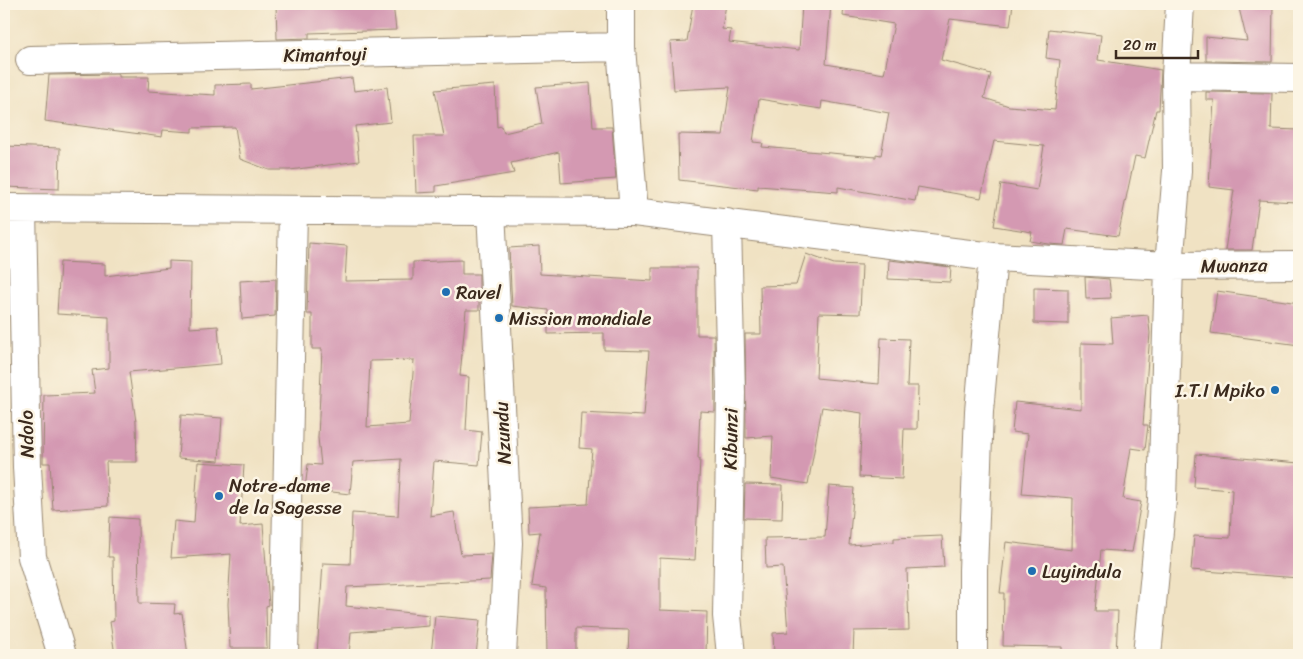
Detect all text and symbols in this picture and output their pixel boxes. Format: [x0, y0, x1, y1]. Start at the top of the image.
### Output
scale bar [1116, 28, 1198, 60]
text: 20 m [1123, 32, 1157, 58]
street label: Kimantoyi [283, 37, 368, 72]
street label: Mwanza [1200, 248, 1268, 283]
place label: Ravel [456, 276, 502, 309]
marker: Ravel [440, 286, 452, 298]
place label: Mission mondiale [509, 302, 652, 335]
marker: Mission mondiale [493, 312, 505, 324]
place label: I.T.I Mpiko [1174, 374, 1265, 407]
marker: I.T.I Mpiko [1269, 384, 1281, 396]
street label: Nzundu [484, 401, 521, 465]
street label: Kibunzi [713, 407, 748, 470]
street label: Ndolo [10, 409, 43, 458]
place label: Notre-dame de la Sagesse [229, 469, 342, 524]
marker: Notre-dame de la Sagesse [213, 490, 225, 502]
place label: Luyindula [1042, 555, 1122, 588]
marker: Luyindula [1026, 565, 1038, 577]

